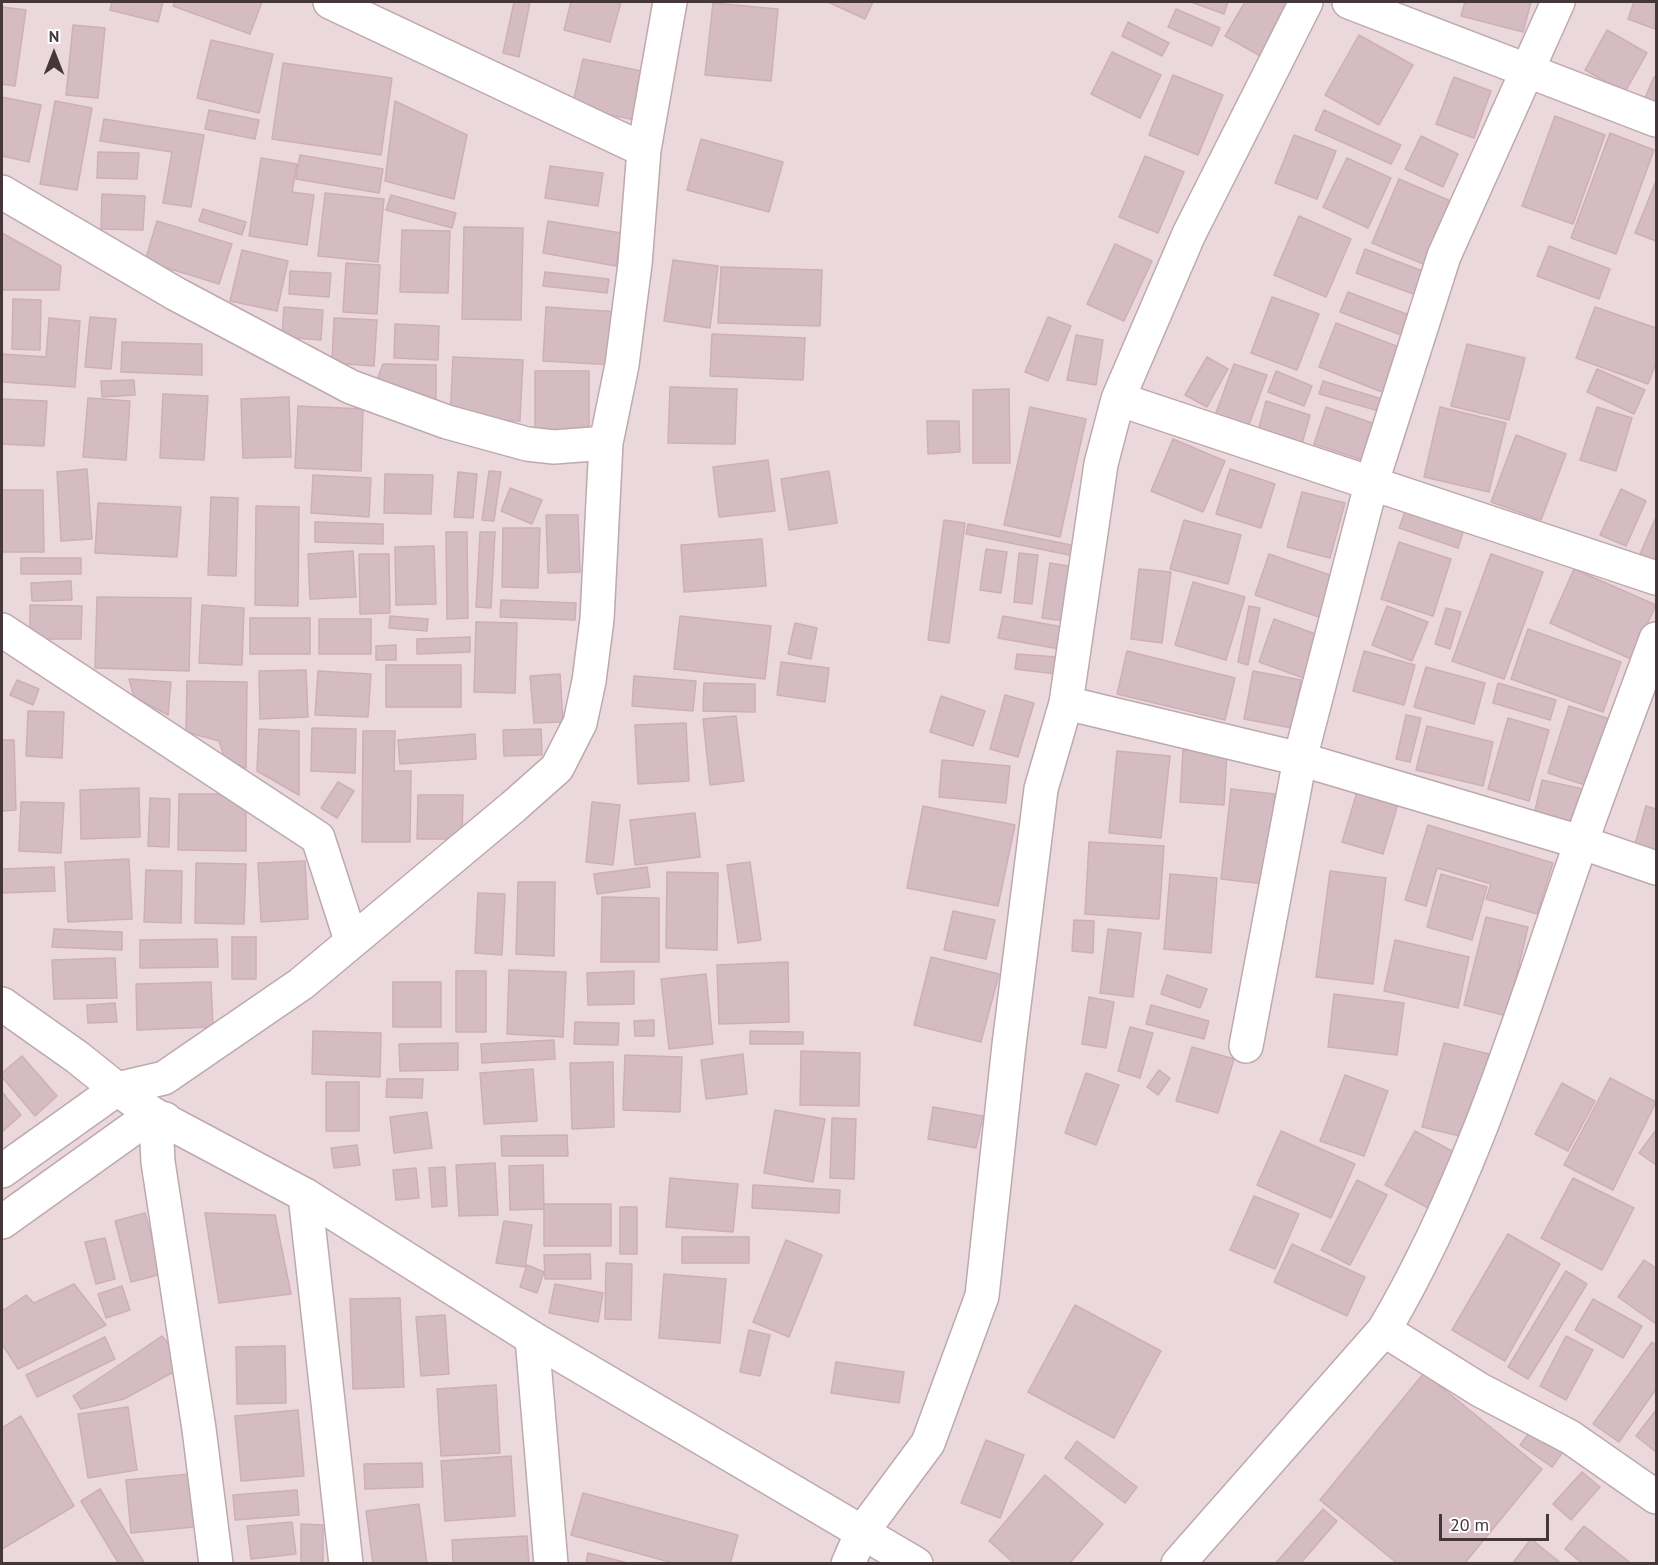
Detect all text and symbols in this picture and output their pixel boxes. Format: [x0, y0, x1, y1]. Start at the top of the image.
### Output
north arrow [24, 24, 84, 84]
text: N [49, 26, 59, 46]
scale bar [1442, 1502, 1552, 1540]
text: 20 m [1450, 1513, 1489, 1536]

